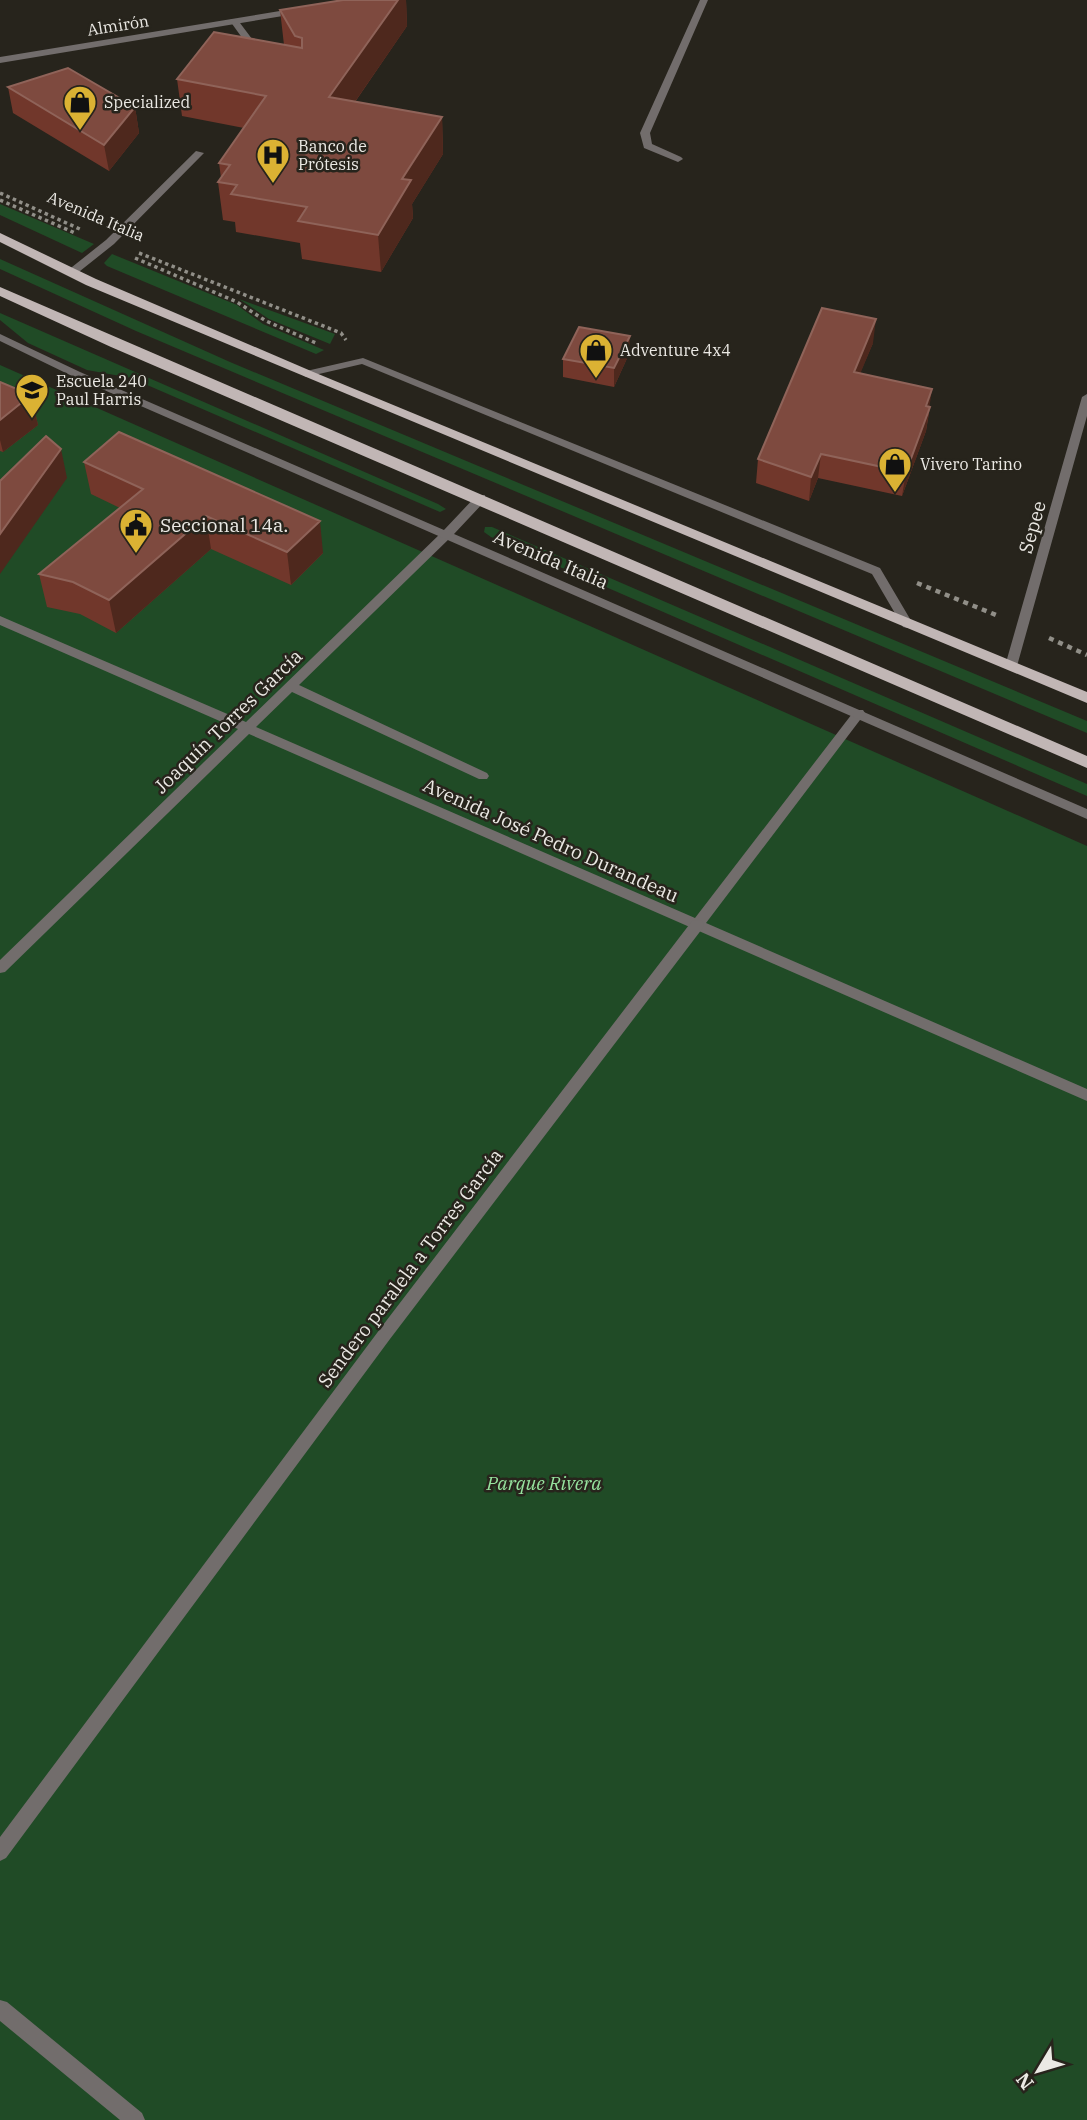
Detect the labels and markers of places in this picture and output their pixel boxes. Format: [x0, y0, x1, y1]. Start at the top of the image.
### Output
shop icon: Specialized [61, 83, 99, 132]
place label: Specialized [104, 92, 190, 112]
hospital icon: Banco de Prótesis [254, 136, 292, 185]
place label: Banco de Prótesis [298, 136, 367, 174]
shop icon: Adventure 4x4 [577, 331, 615, 380]
place label: Adventure 4x4 [620, 340, 731, 360]
school or university icon: Escuela 240 Paul Harris [13, 371, 51, 420]
place label: Escuela 240 Paul Harris [56, 371, 147, 409]
shop icon: Vivero Tarino [876, 445, 914, 494]
place label: Vivero Tarino [920, 454, 1022, 474]
public building icon: Seccional 14a. [117, 506, 155, 555]
place label: Seccional 14a. [160, 513, 288, 537]

